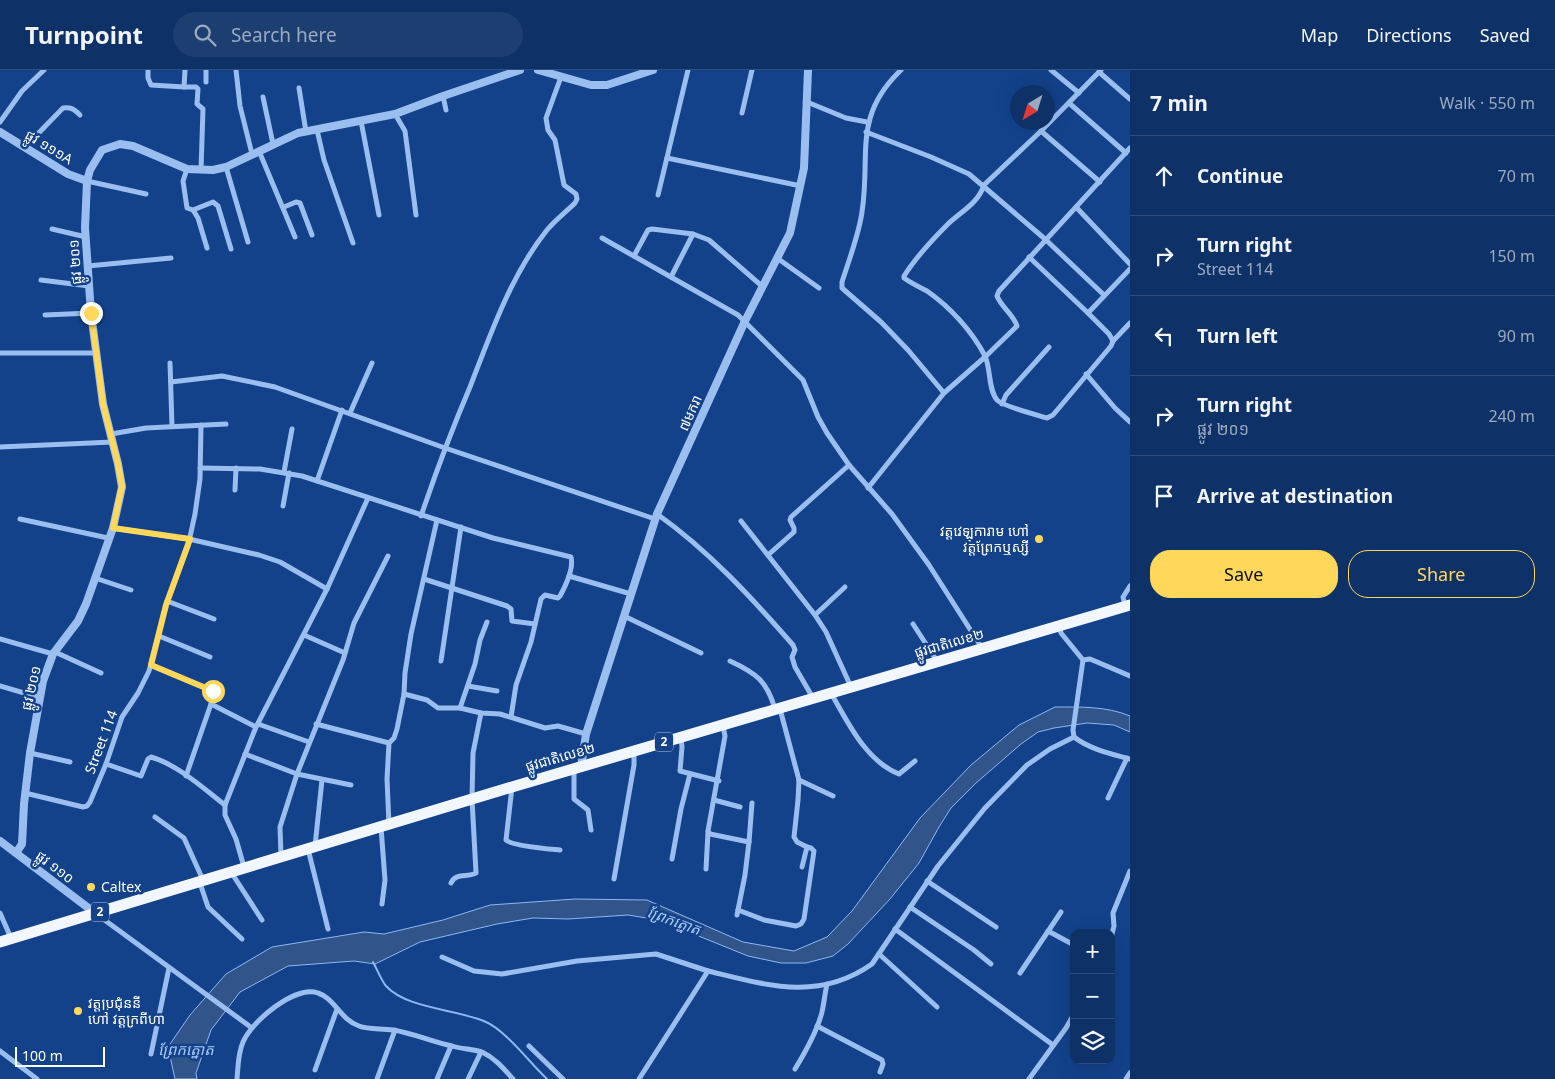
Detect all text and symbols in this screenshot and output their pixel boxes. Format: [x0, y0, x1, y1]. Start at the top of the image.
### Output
search box [173, 12, 523, 57]
text: Turnpoint [25, 18, 143, 51]
icon: search [191, 21, 219, 49]
text: Search here [231, 22, 337, 48]
text: Map [1301, 23, 1338, 47]
text: Directions [1366, 23, 1452, 47]
text: Saved [1480, 23, 1530, 47]
north arrow [1010, 85, 1055, 130]
text: 7 min [1150, 89, 1208, 117]
text: Walk · 550 m [1440, 92, 1535, 114]
street label: ផ្លូវ ១១១A [20, 125, 77, 171]
icon: ahead [1150, 162, 1178, 190]
text: Continue [1197, 163, 1283, 189]
text: 70 m [1498, 165, 1535, 187]
text: Turn right [1197, 232, 1292, 258]
street label: ផ្លូវ ២០១ [63, 239, 89, 285]
icon: right [1150, 242, 1178, 270]
text: 150 m [1488, 245, 1535, 267]
text: Street 114 [1197, 258, 1273, 280]
route end [80, 302, 103, 325]
icon: left [1150, 322, 1178, 350]
text: Turn left [1197, 323, 1278, 349]
text: 90 m [1498, 325, 1535, 347]
street label: ៧មករា [673, 392, 706, 434]
text: Turn right [1197, 392, 1292, 418]
icon: right [1150, 402, 1178, 430]
text: 240 m [1488, 405, 1535, 427]
text: ផ្លូវ ២០១ [1197, 418, 1249, 440]
icon: arrive [1150, 482, 1178, 510]
text: Arrive at destination [1197, 483, 1393, 509]
place label: វត្តវេឡុការាម ហៅ វត្តព្រែកឬស្សី [940, 521, 1029, 556]
marker: វត្តវេឡុការាម ហៅ វត្តព្រែកឬស្សី [1033, 533, 1045, 545]
button: Save [1150, 550, 1338, 598]
button: Share [1348, 550, 1535, 598]
street label: ផ្លូវជាតិលេខ២ [912, 624, 987, 665]
street label: ផ្លូវ ២០១ [16, 664, 48, 713]
route start [202, 680, 225, 703]
street label: Street 114 [80, 707, 121, 776]
road number: 2 [655, 732, 673, 752]
street label: ផ្លូវជាតិលេខ២ [523, 738, 598, 779]
street label: ផ្លូវ ១១០ [30, 846, 78, 890]
place label: Caltex [101, 877, 142, 896]
marker: Caltex [85, 881, 97, 893]
water label: ព្រែកត្នោត [645, 901, 705, 940]
road number: 2 [91, 902, 109, 922]
map controls [1070, 929, 1115, 1064]
button: + [1070, 929, 1115, 974]
button: − [1070, 974, 1115, 1019]
place label: វត្តប្រជុំននី ហៅ វត្តក្រពីហា [88, 993, 165, 1028]
marker: វត្តប្រជុំននី ហៅ វត្តក្រពីហា [72, 1005, 84, 1017]
button: layers [1070, 1019, 1115, 1064]
water label: ព្រែកត្នោត [158, 1039, 215, 1059]
scale bar [15, 1044, 105, 1067]
text: 100 m [22, 1046, 63, 1065]

